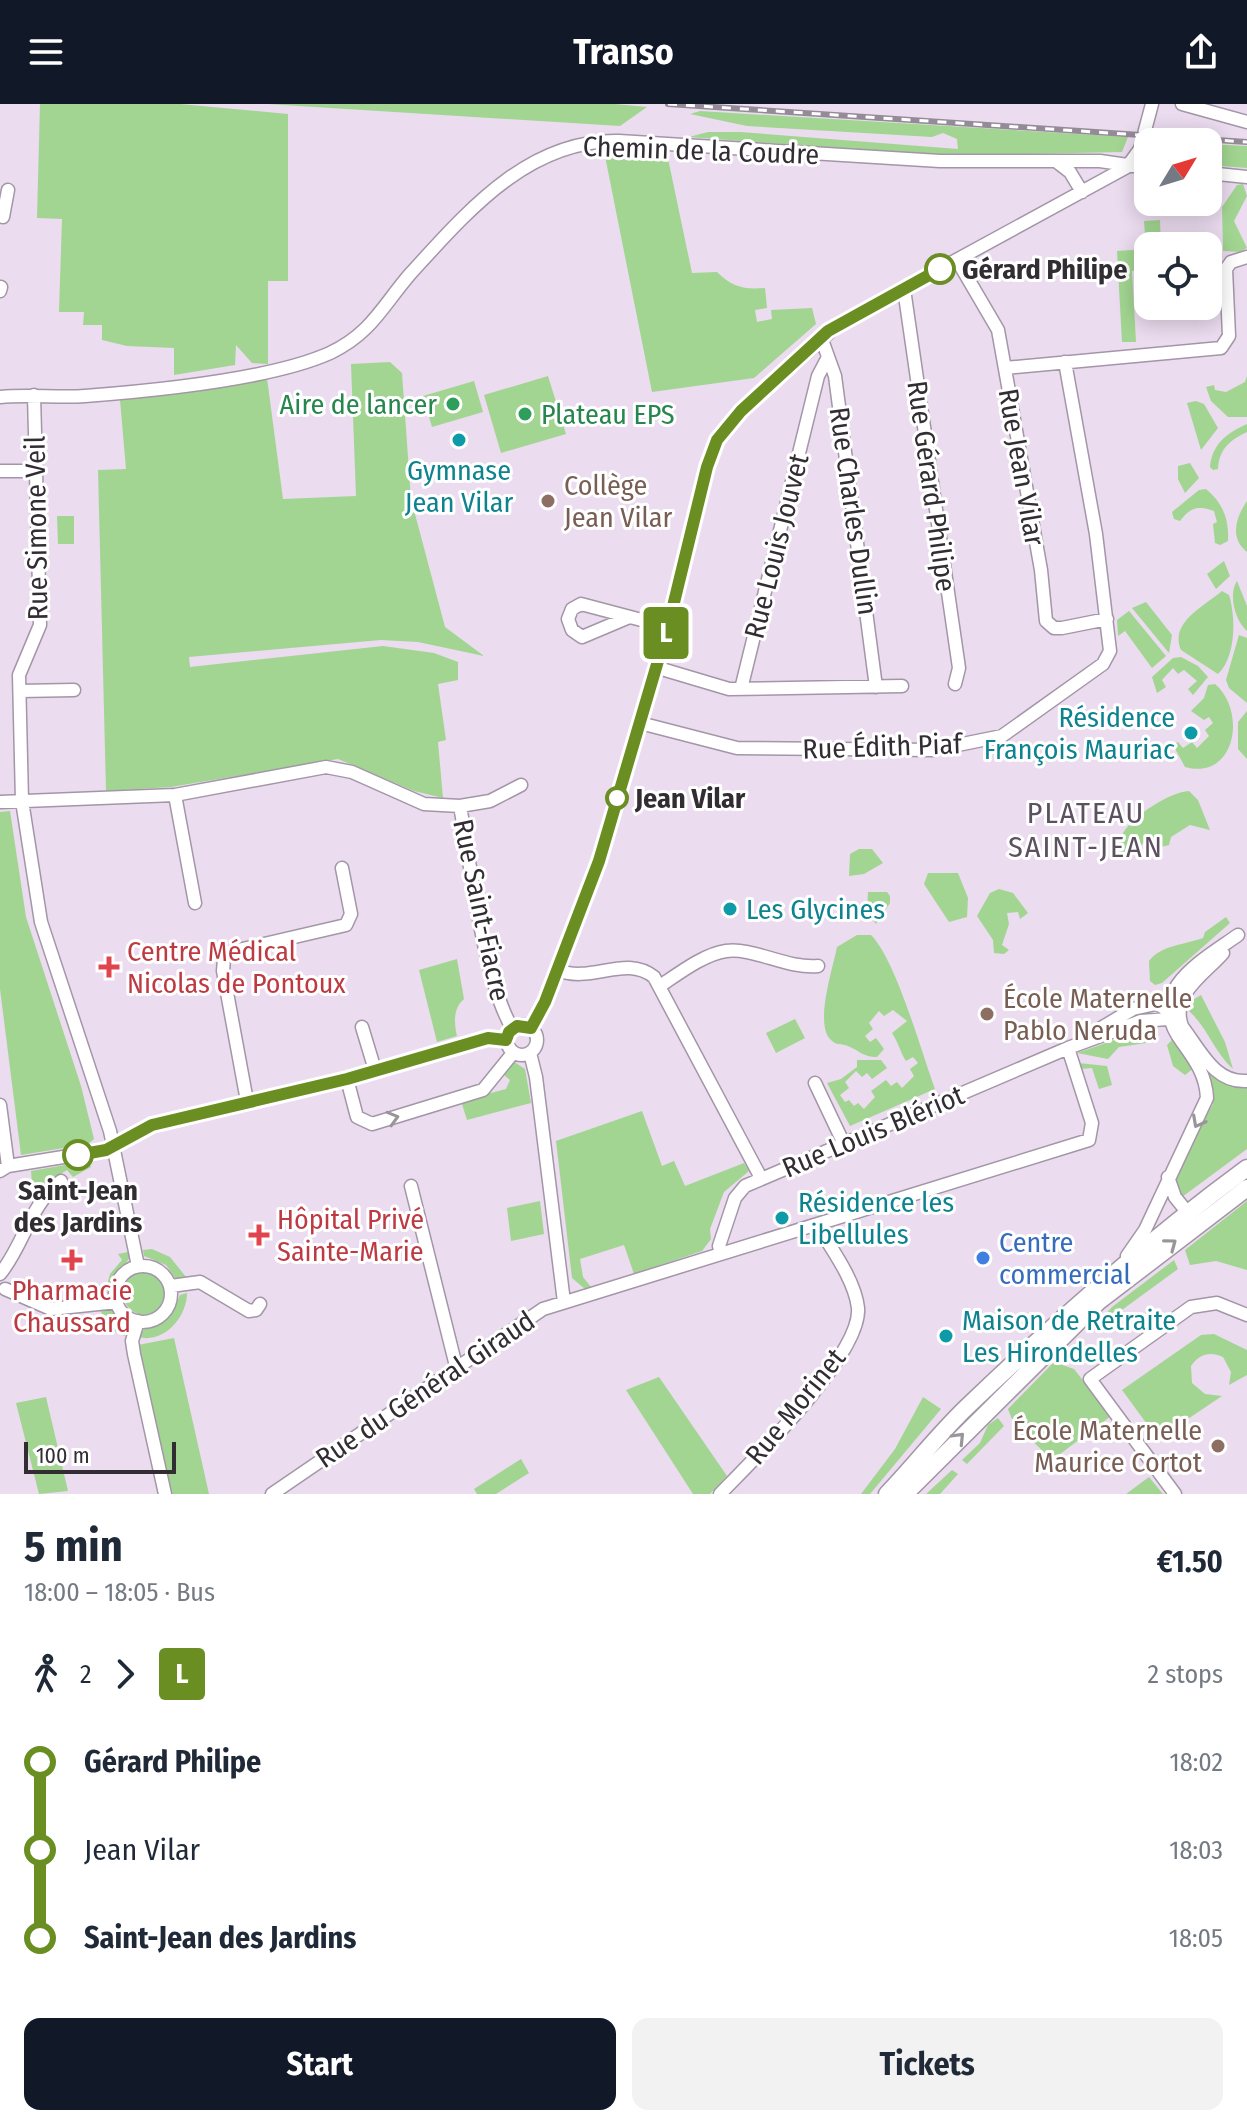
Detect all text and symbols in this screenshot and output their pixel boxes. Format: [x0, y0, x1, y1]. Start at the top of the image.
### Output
icon: menu [24, 30, 68, 74]
text: Transo [573, 30, 674, 74]
icon: share [1179, 30, 1223, 74]
north arrow [1134, 128, 1222, 216]
map controls [1134, 128, 1222, 320]
street label: Chemin de la Coudre [582, 130, 820, 171]
button: locate [1134, 232, 1222, 320]
place label: Gérard Philipe [962, 253, 1128, 286]
marker: Gérard Philipe [925, 254, 955, 284]
street label: Rue Gérard Philipe [900, 379, 963, 594]
street label: Rue Jean Vilar [991, 386, 1052, 548]
place label: Aire de lancer [280, 388, 437, 421]
marker: Aire de lancer [444, 395, 462, 413]
place label: Plateau EPS [541, 398, 675, 431]
marker: Plateau EPS [516, 405, 534, 423]
street label: Rue Charles Dullin [823, 405, 884, 617]
marker: Gymnase Jean Vilar [450, 431, 468, 449]
street label: Rue Simone Veil [18, 435, 55, 621]
street label: Rue Louis Jouvet [738, 449, 816, 642]
place label: Gymnase Jean Vilar [405, 454, 513, 519]
place label: Collège Jean Vilar [564, 469, 673, 534]
marker: Collège Jean Vilar [539, 492, 557, 510]
line badge: L [640, 607, 692, 659]
text: L [659, 616, 673, 649]
place label: Résidence François Mauriac [984, 701, 1175, 766]
marker: Résidence François Mauriac [1182, 724, 1200, 742]
street label: Rue Édith Piaf [802, 727, 965, 766]
place label: Jean Vilar [634, 782, 746, 815]
marker: Jean Vilar [606, 787, 628, 809]
district label: PLATEAU SAINT-JEAN [1008, 795, 1164, 865]
street label: Rue Saint-Fiacre [446, 816, 517, 1004]
place label: Les Glycines [746, 893, 885, 926]
marker: Les Glycines [721, 900, 739, 918]
place label: Centre Médical Nicolas de Pontoux [127, 935, 346, 1000]
marker: Centre Médical Nicolas de Pontoux [98, 956, 120, 978]
place label: École Maternelle Pablo Neruda [1003, 982, 1192, 1047]
marker: École Maternelle Pablo Neruda [978, 1005, 996, 1023]
street label: Rue Louis Blériot [777, 1078, 970, 1185]
one-way arrow [385, 1111, 399, 1127]
one-way arrow [1192, 1113, 1208, 1127]
marker: Saint-Jean des Jardins [63, 1140, 93, 1170]
place label: Saint-Jean des Jardins [14, 1174, 142, 1239]
place label: Résidence les Libellules [798, 1186, 954, 1251]
place label: Hôpital Privé Sainte-Marie [277, 1203, 424, 1268]
marker: Résidence les Libellules [773, 1209, 791, 1227]
marker: Hôpital Privé Sainte-Marie [248, 1224, 270, 1246]
place label: Centre commercial [999, 1226, 1131, 1291]
one-way arrow [1162, 1239, 1177, 1253]
marker: Centre commercial [974, 1249, 992, 1267]
marker: Pharmacie Chaussard [63, 1251, 81, 1269]
place label: Pharmacie Chaussard [12, 1274, 132, 1339]
street label: Rue du Général Giraud [310, 1304, 541, 1475]
place label: Maison de Retraite Les Hirondelles [962, 1304, 1176, 1369]
marker: Maison de Retraite Les Hirondelles [937, 1327, 955, 1345]
street label: Rue Morinet [739, 1341, 853, 1471]
place label: École Maternelle Maurice Cortot [1013, 1414, 1203, 1479]
one-way arrow [950, 1433, 964, 1447]
marker: École Maternelle Maurice Cortot [1209, 1437, 1227, 1455]
scale bar [24, 1438, 176, 1474]
text: 100 m [36, 1442, 90, 1469]
text: 5 min [24, 1520, 123, 1573]
text: €1.50 [1157, 1544, 1223, 1580]
text: 18:00 – 18:05 · Bus [24, 1577, 215, 1608]
icon: walk [24, 1652, 68, 1696]
icon: forward [103, 1652, 147, 1696]
text: L [175, 1657, 189, 1690]
text: 2 [80, 1659, 91, 1690]
text: 2 stops [1148, 1659, 1223, 1690]
text: Gérard Philipe [84, 1744, 261, 1780]
text: 18:02 [1170, 1747, 1223, 1778]
text: Jean Vilar [84, 1832, 200, 1868]
text: 18:03 [1169, 1835, 1223, 1866]
text: Saint-Jean des Jardins [84, 1920, 356, 1956]
text: 18:05 [1169, 1923, 1223, 1954]
button: Start [24, 2018, 616, 2110]
button: Tickets [632, 2018, 1223, 2110]

